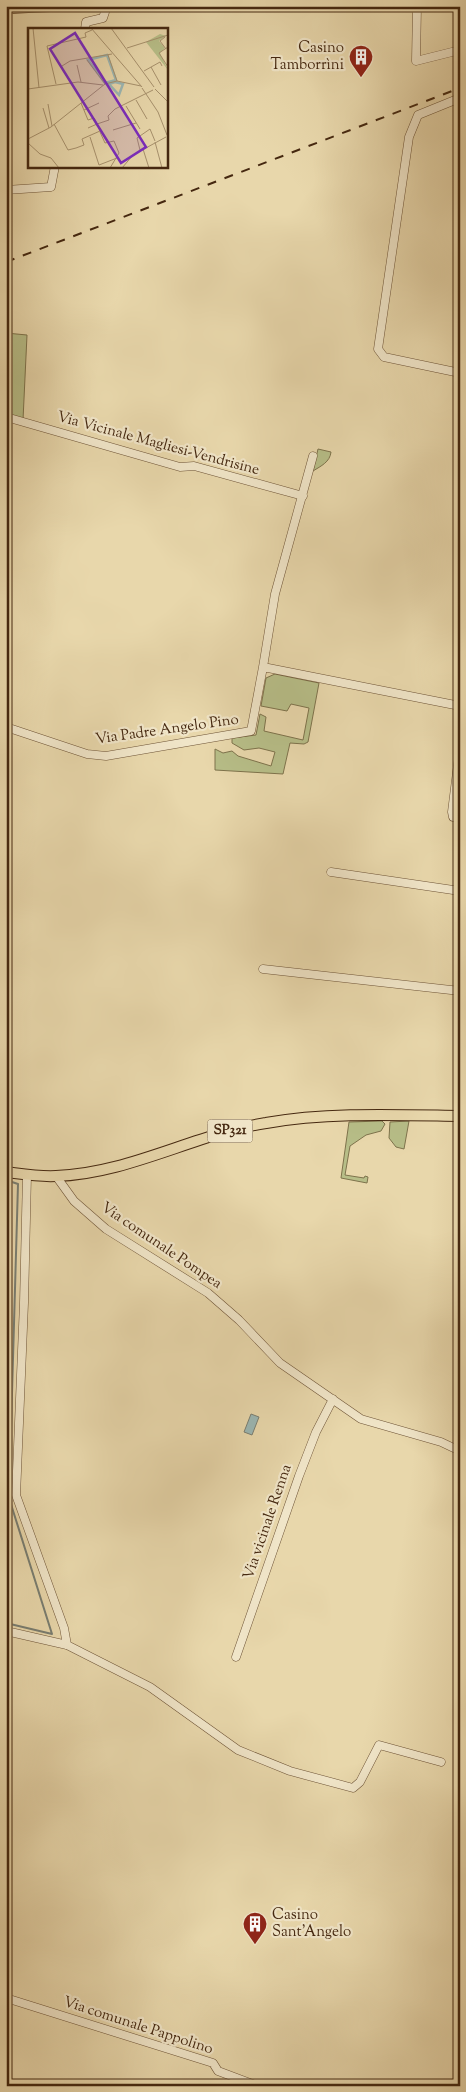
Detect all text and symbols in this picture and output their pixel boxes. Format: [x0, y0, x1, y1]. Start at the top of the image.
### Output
inset map [28, 28, 168, 168]
place label: Casino Tamborrìni [271, 38, 344, 76]
building icon: Casino Tamborrìni [348, 44, 374, 78]
street label: Via Vicinale Magliesi-Vendrisine [54, 407, 262, 481]
street label: Via Padre Angelo Pino [94, 710, 240, 750]
road number: SP321 [208, 1120, 252, 1142]
street label: Via comunale Pompea [96, 1198, 226, 1294]
street label: Via vicinale Renna [238, 1461, 298, 1582]
place label: Casino Sant'Angelo [272, 1905, 351, 1943]
building icon: Casino Sant'Angelo [242, 1911, 268, 1945]
street label: Via comunale Pappolino [60, 1992, 216, 2060]

